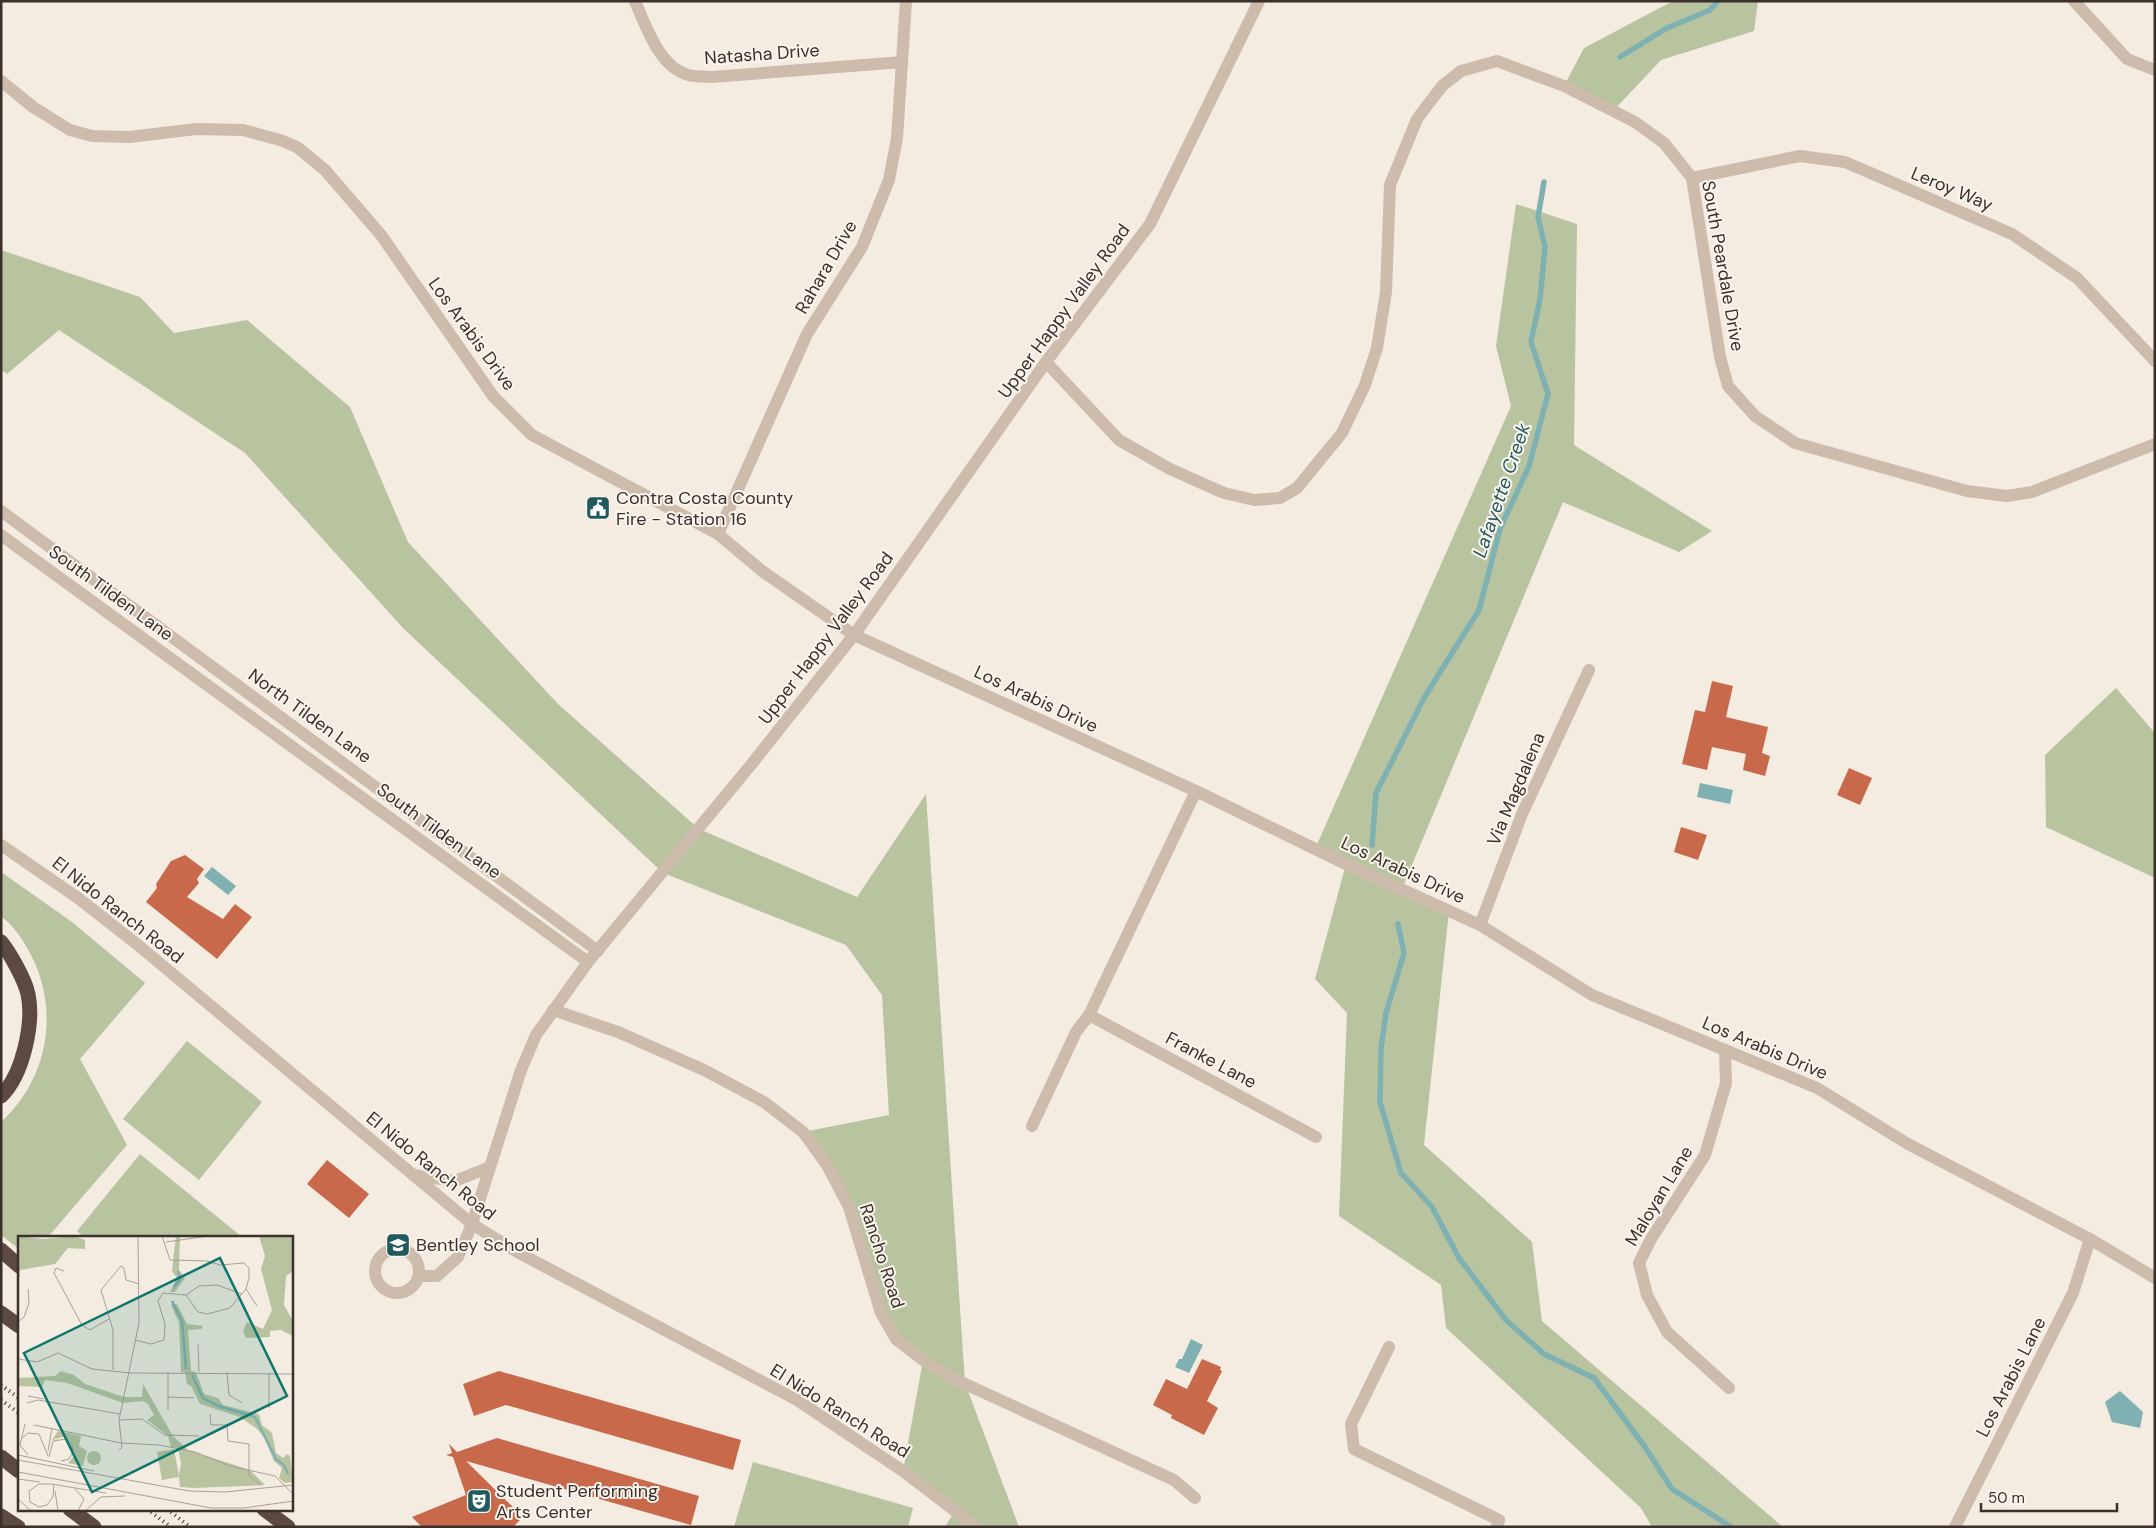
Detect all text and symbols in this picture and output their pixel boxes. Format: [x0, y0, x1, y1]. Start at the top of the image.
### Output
street label: Natasha Drive [704, 38, 820, 70]
street label: Leroy Way [1908, 161, 1996, 217]
street label: South Peardale Drive [1696, 179, 1750, 353]
street label: Rahara Drive [790, 216, 862, 318]
street label: Upper Happy Valley Road [993, 219, 1135, 403]
street label: Los Arabis Drive [423, 273, 521, 395]
water label: Lafayette Creek [1467, 419, 1536, 561]
place label: Contra Costa County Fire - Station 16 [616, 486, 793, 531]
public building icon: Contra Costa County Fire - Station 16 [585, 495, 611, 521]
street label: South Tilden Lane [44, 540, 178, 646]
street label: Upper Happy Valley Road [753, 547, 899, 729]
street label: Los Arabis Drive [970, 660, 1102, 738]
street label: North Tilden Lane [244, 663, 376, 769]
street label: Via Magdalena [1481, 729, 1551, 849]
street label: South Tilden Lane [372, 778, 506, 884]
street label: Los Arabis Drive [1337, 831, 1469, 909]
street label: El Nido Ranch Road [47, 851, 189, 969]
street label: Los Arabis Drive [1699, 1011, 1831, 1085]
street label: Franke Lane [1161, 1026, 1261, 1094]
street label: El Nido Ranch Road [361, 1106, 501, 1226]
street label: Maloyan Lane [1620, 1141, 1698, 1251]
street label: Rancho Road [854, 1201, 910, 1311]
school or university icon: Bentley School [385, 1232, 411, 1258]
place label: Bentley School [416, 1233, 540, 1257]
inset map [18, 1236, 292, 1510]
street label: Los Arabis Lane [1971, 1313, 2051, 1441]
street label: El Nido Ranch Road [766, 1358, 914, 1464]
place label: Student Performing Arts Center [496, 1479, 658, 1524]
scale bar [1981, 1480, 2117, 1512]
theatre icon: Student Performing Arts Center [466, 1488, 492, 1514]
text: 50 m [1988, 1488, 2025, 1508]

